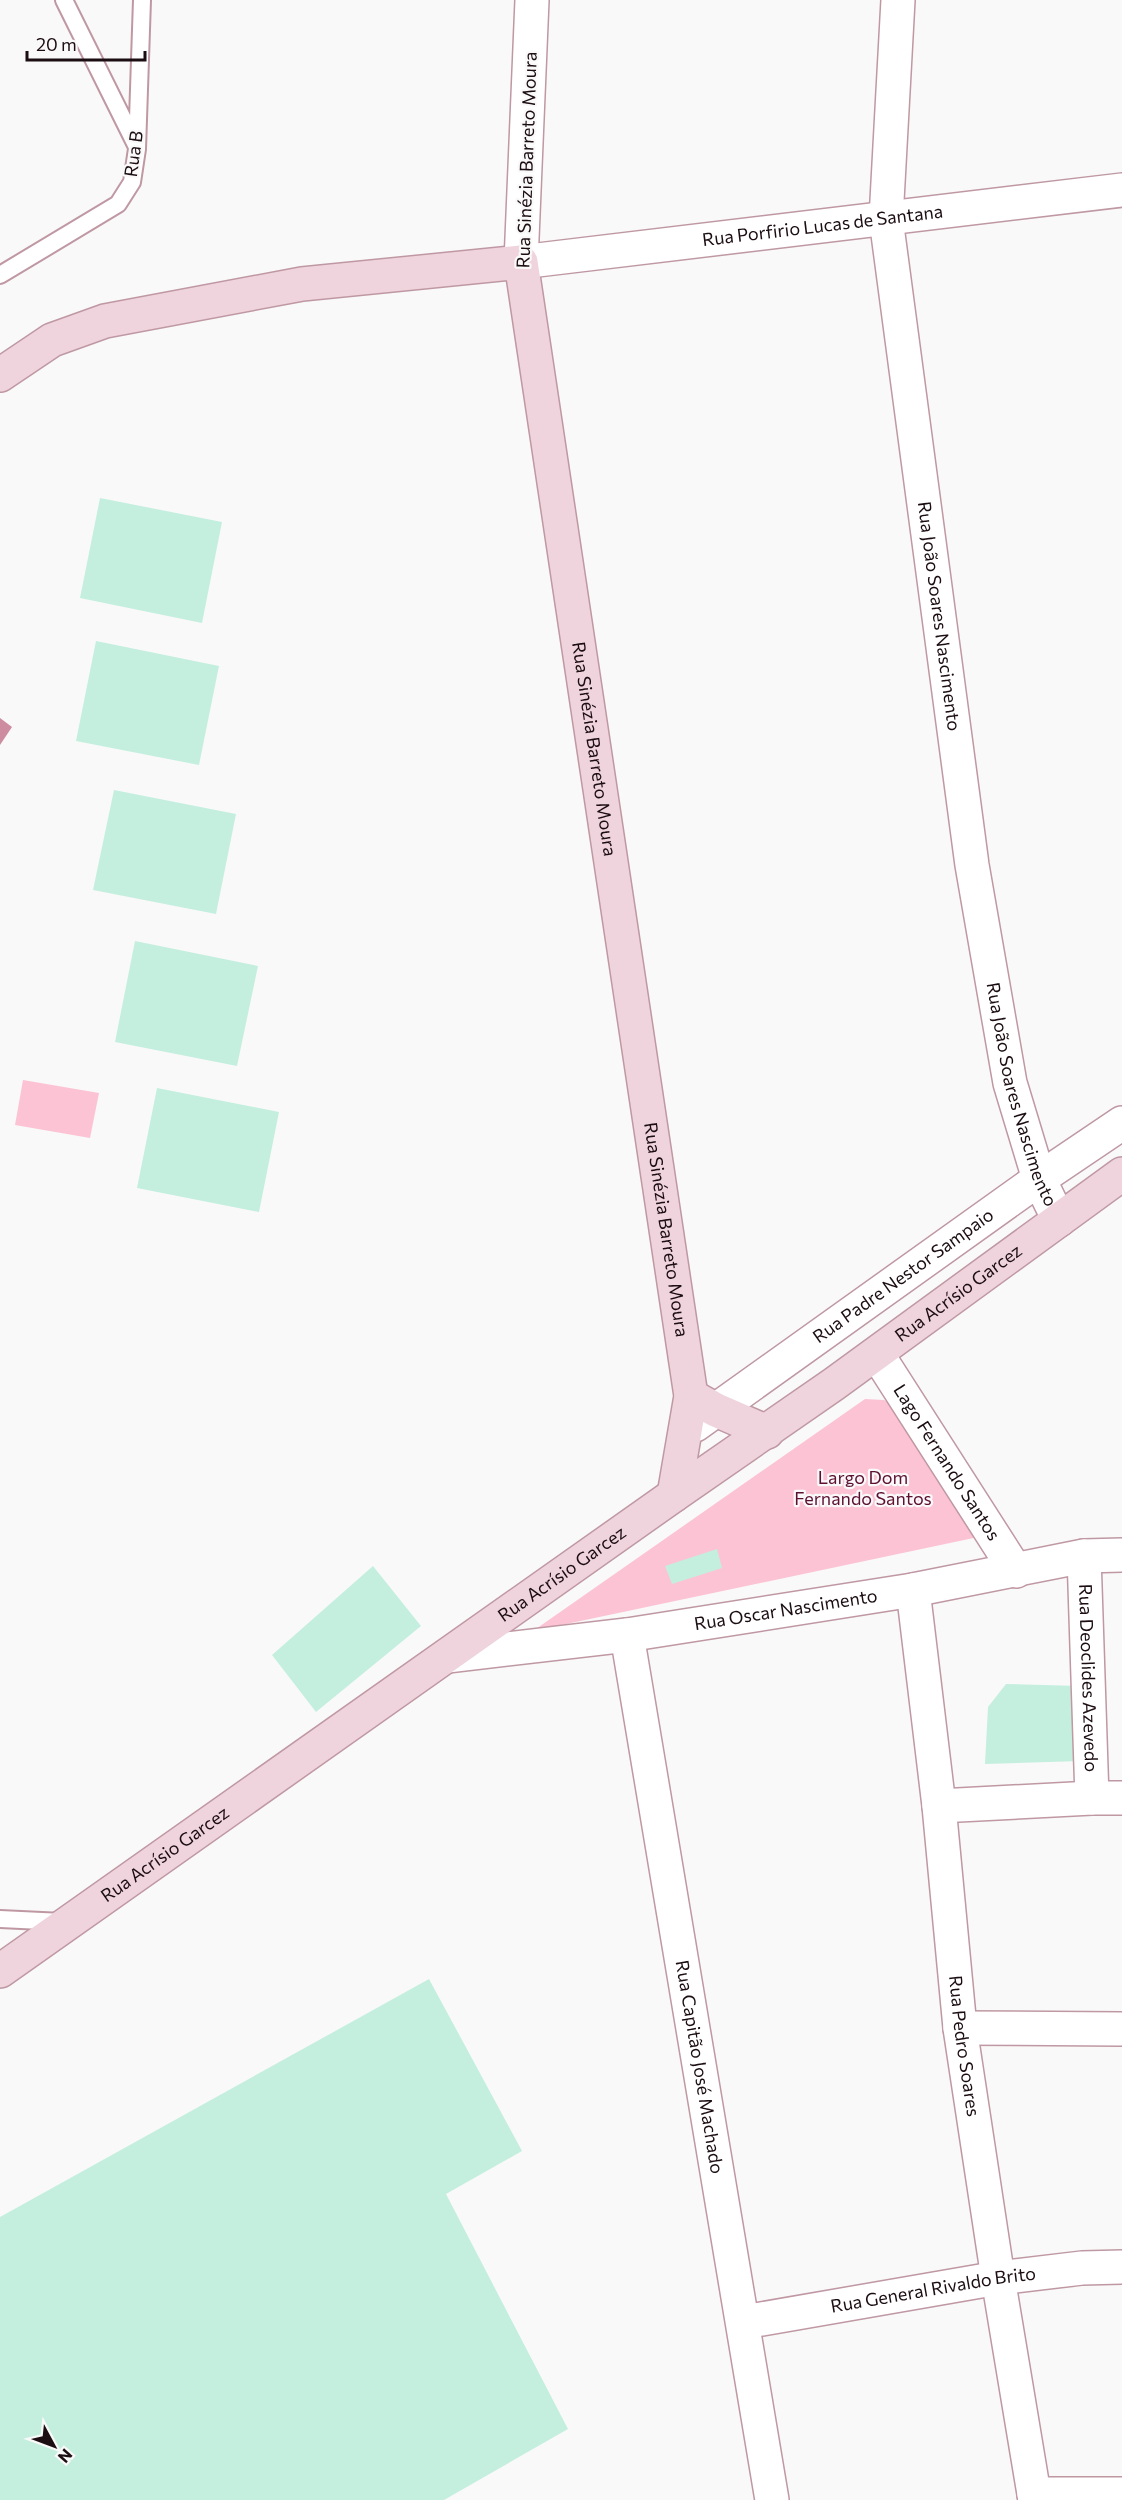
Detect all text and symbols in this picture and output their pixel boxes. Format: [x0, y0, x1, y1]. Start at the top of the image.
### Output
scale bar [27, 24, 146, 62]
text: 20 m [36, 33, 77, 55]
street label: Rua Sinézia Barreto Moura [511, 51, 541, 269]
street label: Rua B [119, 129, 147, 178]
street label: Rua Porfirio Lucas de Santana [701, 200, 944, 250]
street label: Rua João Soares Nascimento [914, 500, 966, 732]
street label: Rua Sinézia Barreto Moura [568, 640, 622, 858]
street label: Rua João Soares Nascimento [983, 980, 1063, 1210]
street label: Rua Sinézia Barreto Moura [640, 1121, 694, 1338]
street label: Rua Padre Nestor Sampaio [808, 1203, 997, 1347]
street label: Rua Acrísio Garcez [890, 1239, 1026, 1346]
street label: Lago Fernando Santos [889, 1380, 1006, 1544]
park label: Largo Dom Fernando Santos [794, 1466, 932, 1509]
street label: Rua Acrísio Garcez [493, 1521, 630, 1626]
street label: Rua Deoclides Azevedo [1075, 1583, 1103, 1772]
street label: Rua Oscar Nascimento [693, 1584, 879, 1634]
street label: Rua Acrísio Garcez [96, 1801, 233, 1906]
street label: Rua Capitão José Machado [672, 1958, 729, 2175]
street label: Rua Pedro Soares [945, 1974, 985, 2118]
street label: Rua General Rivaldo Brito [829, 2262, 1037, 2317]
north arrow [24, 2416, 84, 2476]
text: N [55, 2445, 77, 2467]

